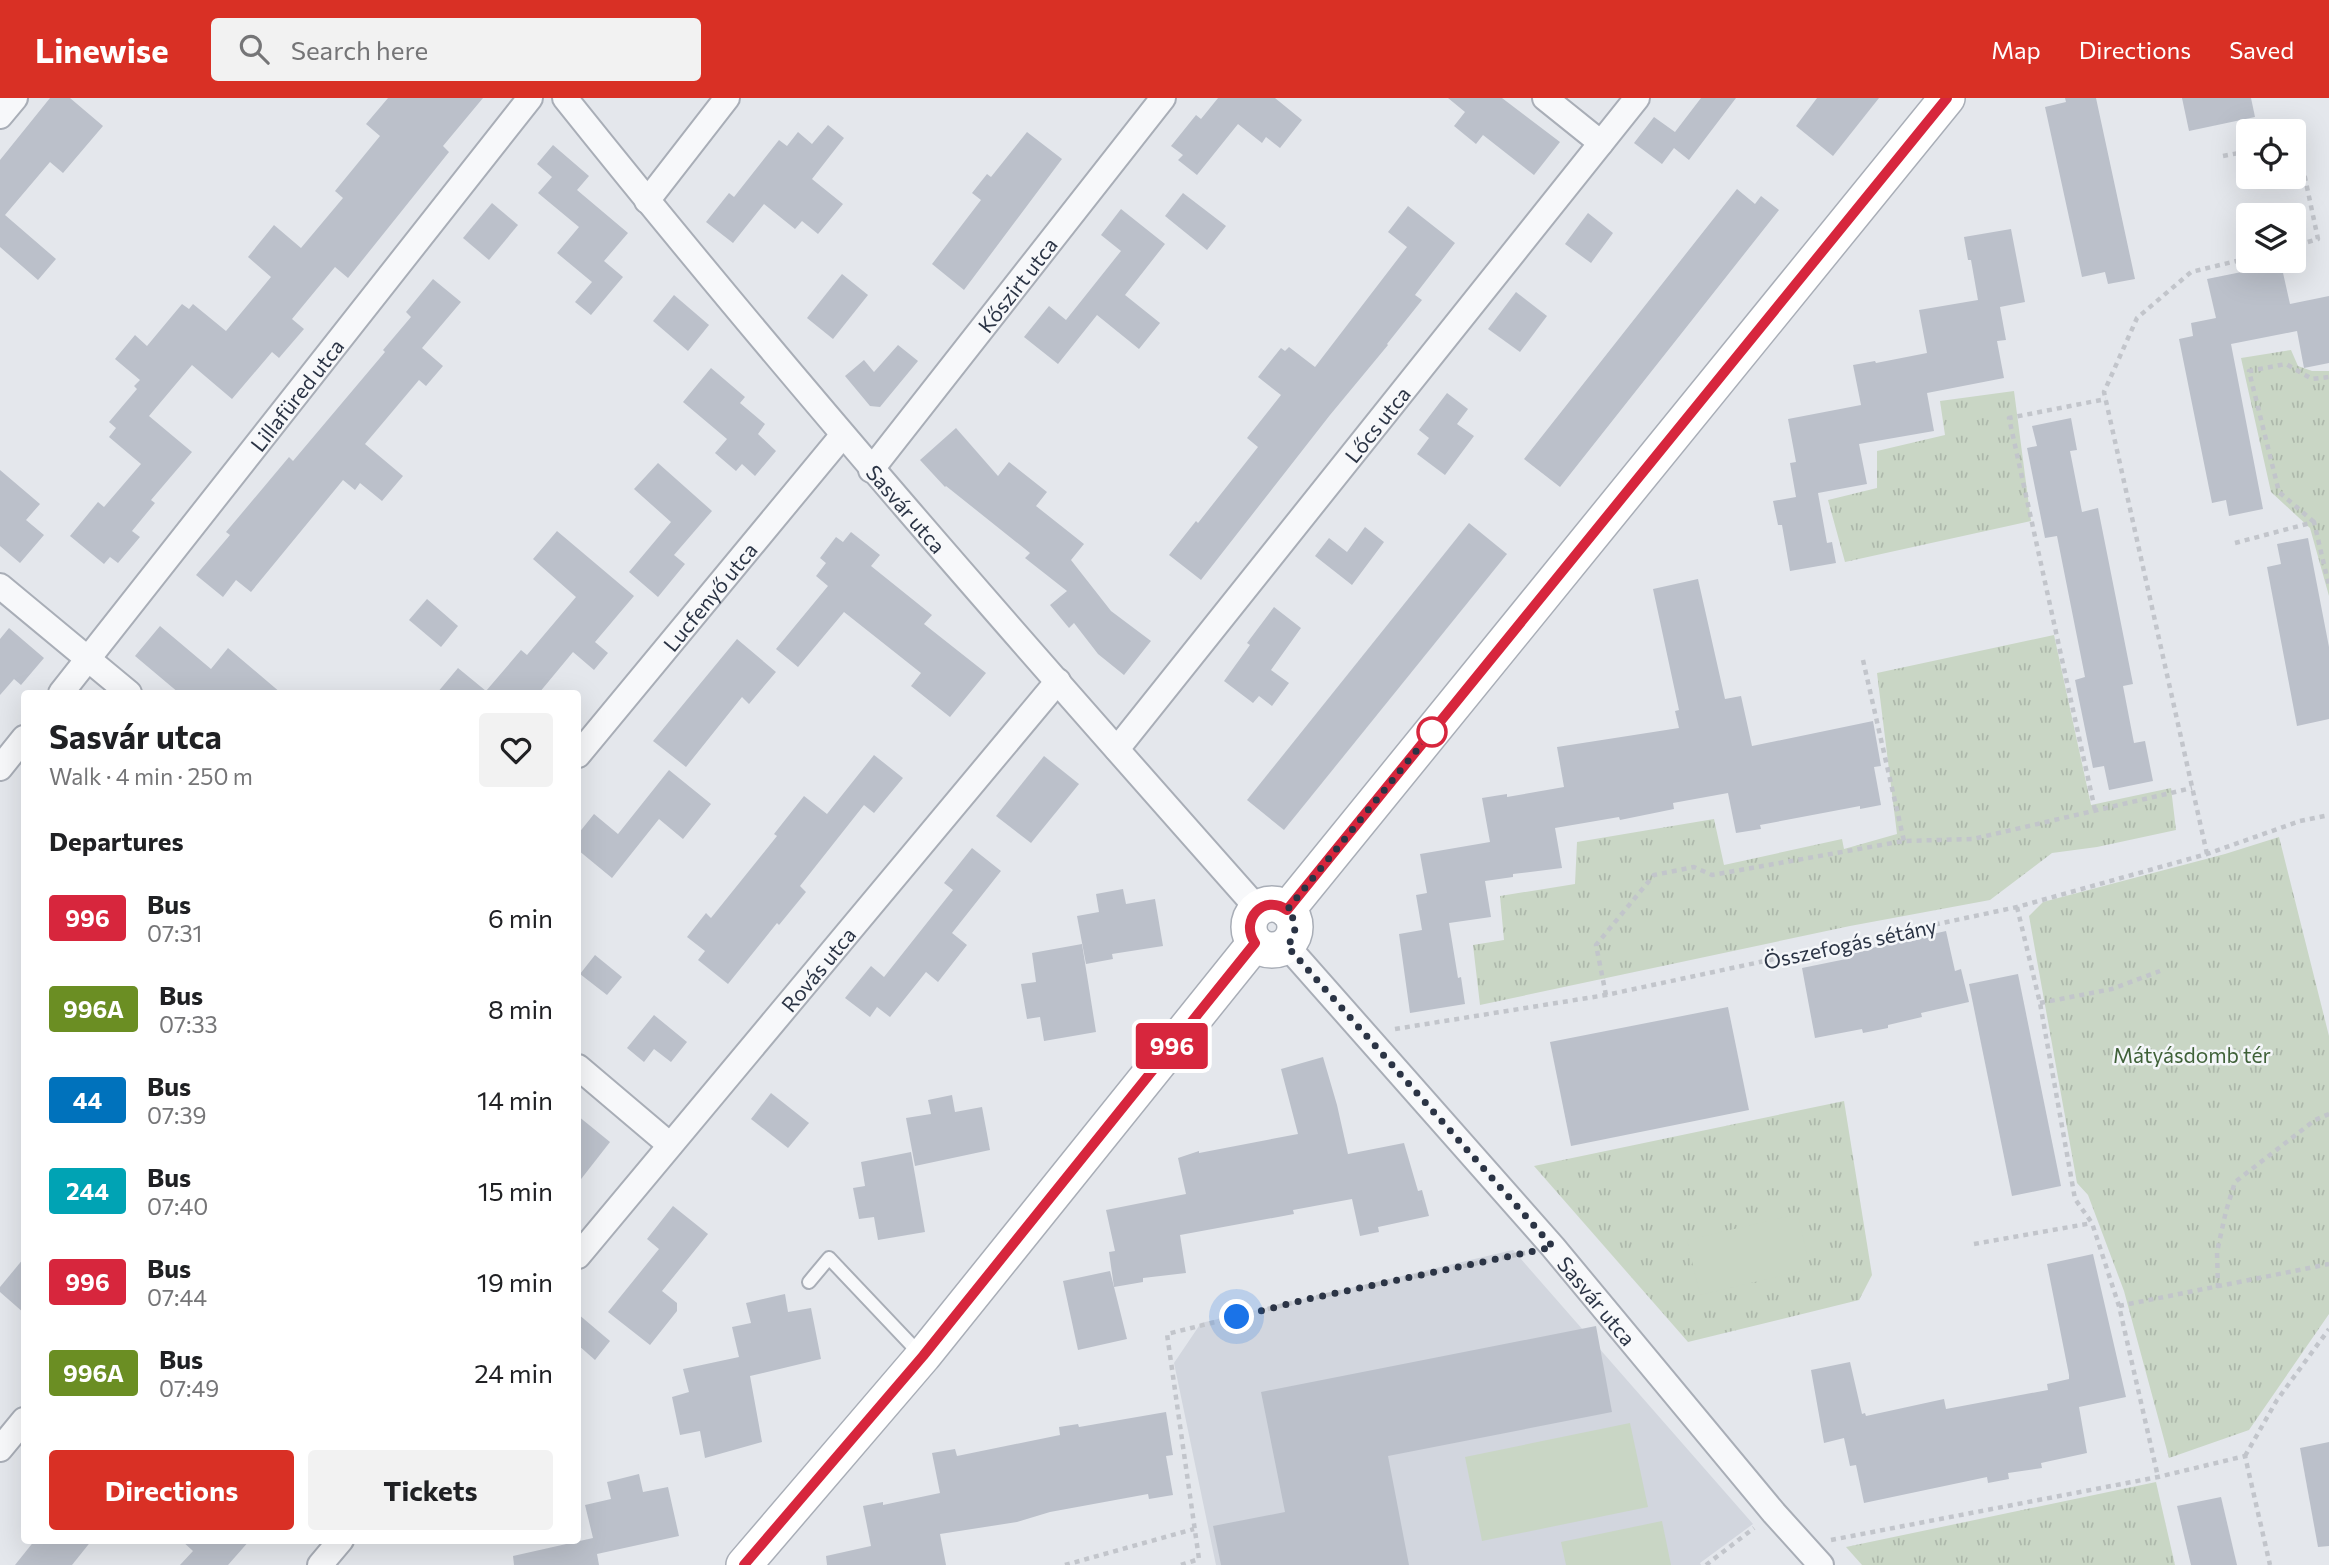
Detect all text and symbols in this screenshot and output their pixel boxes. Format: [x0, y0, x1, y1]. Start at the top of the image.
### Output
search box [211, 18, 701, 81]
text: Linewise [35, 29, 169, 70]
icon: search [235, 30, 273, 68]
text: Search here [291, 34, 428, 65]
text: Map [1991, 35, 2041, 64]
text: Directions [2079, 35, 2191, 64]
text: Saved [2229, 35, 2294, 64]
map controls [2236, 119, 2306, 273]
button: locate [2236, 119, 2306, 189]
button: layers [2236, 203, 2306, 273]
street label: Kőszirt utca [972, 232, 1062, 337]
street label: Lillafüred utca [244, 333, 348, 456]
street label: Lőcs utca [1339, 381, 1415, 467]
street label: Sasvár utca [862, 459, 951, 558]
street label: Lucfenyő utca [657, 537, 762, 656]
button: heart [479, 713, 553, 787]
text: Sasvár utca [49, 715, 222, 756]
unlabelled marker [1417, 717, 1447, 747]
text: Walk · 4 min · 250 m [49, 762, 253, 790]
text: Departures [49, 825, 184, 856]
text: Bus [147, 888, 191, 919]
text: 6 min [488, 902, 553, 933]
text: 996 [65, 903, 110, 932]
street label: Összefogás sétány [1761, 912, 1939, 974]
text: 07:31 [147, 919, 202, 947]
street label: Rovás utca [775, 922, 860, 1016]
text: Bus [159, 979, 203, 1010]
text: 8 min [488, 993, 553, 1024]
text: 996A [63, 994, 124, 1023]
text: 07:33 [159, 1010, 218, 1038]
line badge: 996 [1132, 1023, 1212, 1069]
text: 996 [1150, 1031, 1194, 1060]
park label: Mátyásdomb tér [2113, 1042, 2271, 1067]
text: Bus [147, 1070, 191, 1101]
text: 14 min [477, 1084, 553, 1115]
text: 44 [73, 1085, 102, 1114]
text: 07:39 [147, 1101, 207, 1129]
text: Bus [147, 1161, 191, 1192]
text: 15 min [478, 1175, 553, 1206]
text: 244 [66, 1176, 109, 1205]
text: 07:40 [147, 1192, 208, 1220]
street label: Sasvár utca [1553, 1251, 1641, 1350]
text: Bus [147, 1252, 191, 1283]
text: 19 min [477, 1266, 553, 1297]
text: 996 [65, 1267, 110, 1296]
text: 07:44 [147, 1283, 207, 1311]
your location [1219, 1299, 1254, 1334]
text: Bus [159, 1343, 203, 1374]
text: 24 min [474, 1357, 553, 1388]
text: 996A [63, 1358, 124, 1387]
text: 07:49 [159, 1374, 219, 1402]
button: Directions [49, 1450, 294, 1530]
button: Tickets [308, 1450, 553, 1530]

